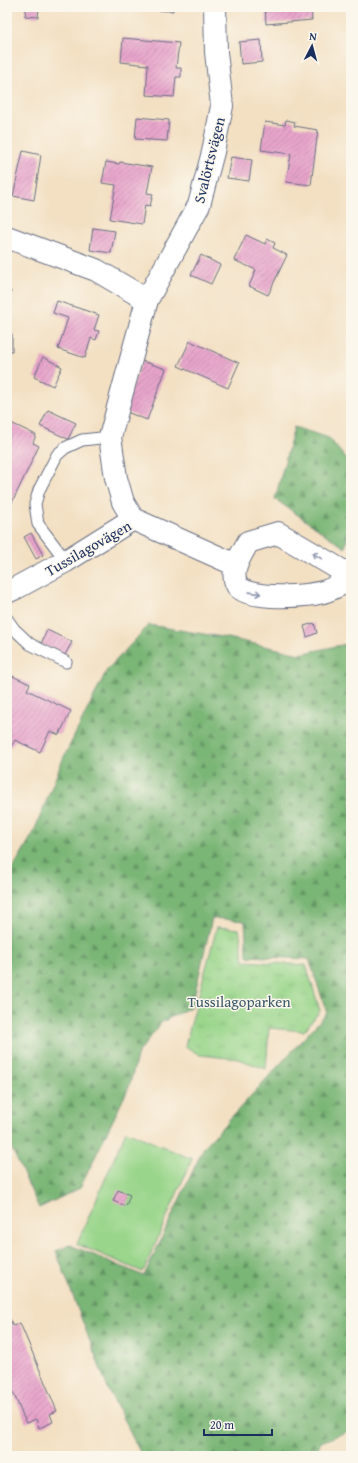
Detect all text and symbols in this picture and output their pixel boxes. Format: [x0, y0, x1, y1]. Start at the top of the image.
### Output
north arrow [292, 26, 332, 66]
text: N [309, 28, 318, 44]
street label: Svalörtsvägen [188, 114, 230, 205]
street label: Tussilagovägen [41, 515, 135, 581]
one-way arrow [312, 552, 323, 560]
one-way arrow [248, 589, 261, 597]
park label: Tussilagoparken [187, 991, 291, 1012]
scale bar [204, 1411, 272, 1437]
text: 20 m [210, 1416, 234, 1433]

